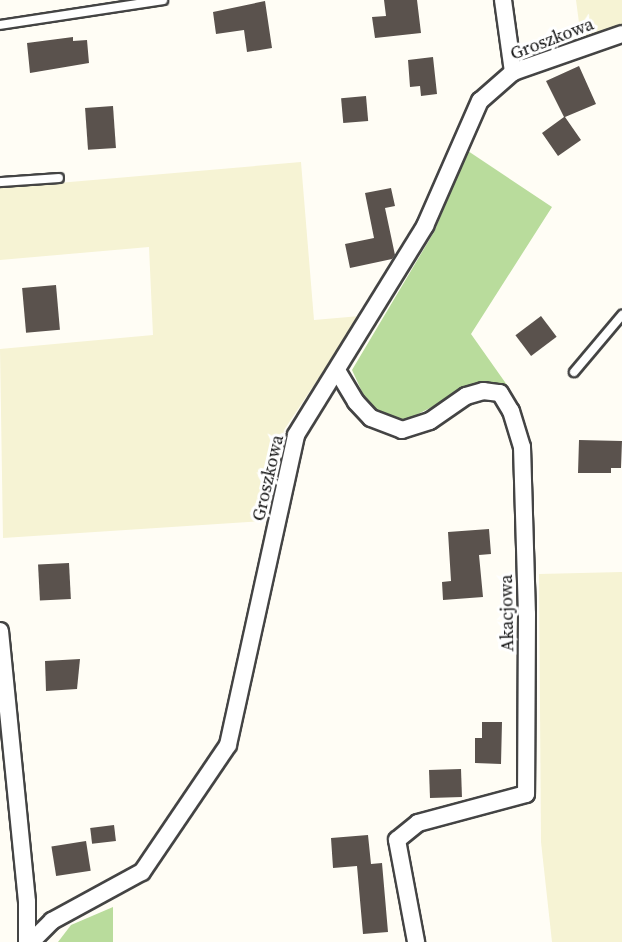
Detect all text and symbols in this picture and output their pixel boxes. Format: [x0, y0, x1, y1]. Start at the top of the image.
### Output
street label: Groszkowa [507, 13, 597, 65]
street label: Groszkowa [248, 433, 288, 523]
street label: Akacjowa [496, 574, 518, 652]

